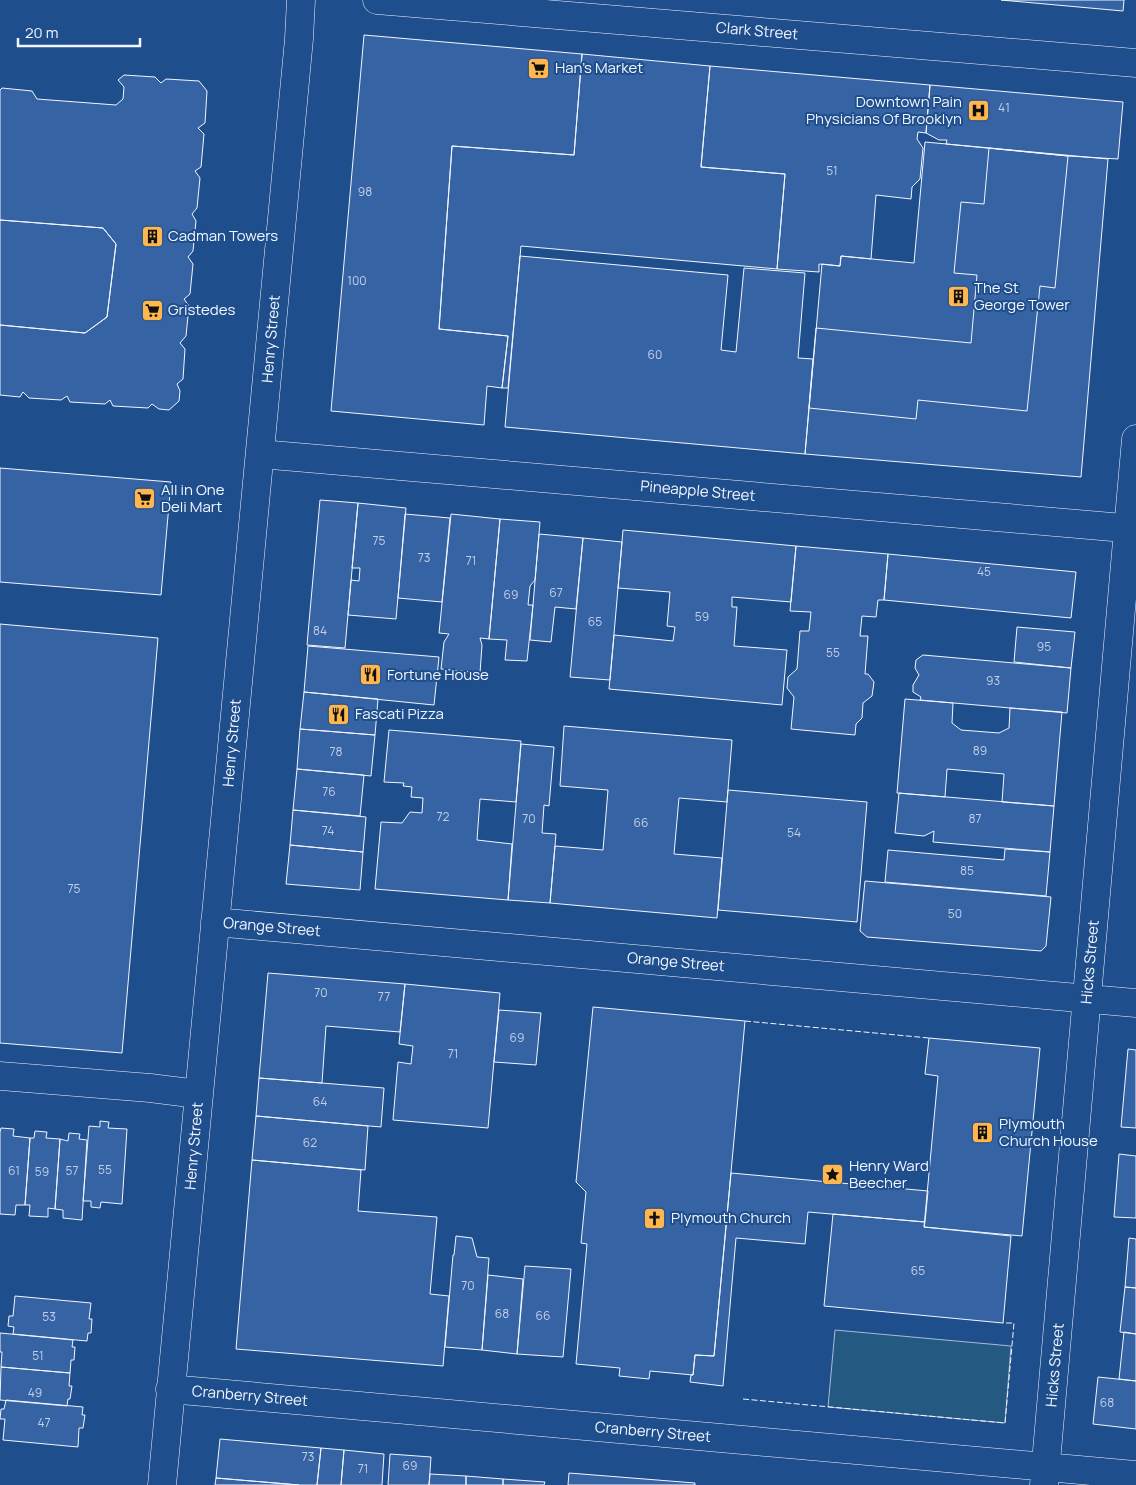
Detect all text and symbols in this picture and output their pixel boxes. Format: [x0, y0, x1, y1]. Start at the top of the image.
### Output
scale bar [18, 15, 140, 47]
street label: Clark Street [715, 16, 799, 45]
text: 20 m [25, 22, 58, 43]
supermarket icon: Han's Market [527, 56, 551, 80]
place label: Han's Market [555, 57, 643, 78]
place label: Downtown Pain Physicians Of Brooklyn [806, 91, 962, 129]
hospital icon: Downtown Pain Physicians Of Brooklyn [966, 99, 990, 123]
house number: 41 [998, 99, 1010, 116]
house number: 51 [826, 162, 838, 179]
house number: 98 [358, 183, 372, 200]
building icon: Cadman Towers [140, 224, 164, 248]
place label: Cadman Towers [168, 225, 278, 246]
house number: 100 [347, 272, 367, 289]
place label: The St George Tower [974, 277, 1070, 315]
building icon: The St George Tower [946, 285, 970, 309]
street label: Henry Street [256, 294, 285, 384]
supermarket icon: Gristedes [140, 298, 164, 322]
place label: Gristedes [168, 299, 235, 320]
house number: 60 [648, 346, 662, 363]
street label: Pineapple Street [640, 475, 756, 506]
place label: All in One Deli Mart [161, 479, 225, 517]
supermarket icon: All in One Deli Mart [133, 487, 157, 511]
house number: 75 [373, 532, 386, 549]
house number: 73 [418, 549, 430, 566]
house number: 71 [466, 552, 476, 569]
house number: 45 [977, 563, 991, 580]
house number: 67 [549, 584, 563, 601]
house number: 69 [504, 586, 518, 603]
house number: 59 [695, 608, 709, 625]
house number: 65 [588, 613, 602, 630]
house number: 84 [313, 622, 327, 639]
house number: 95 [1037, 638, 1051, 655]
house number: 55 [826, 644, 840, 661]
restaurant icon: Fortune House [359, 663, 383, 687]
place label: Fortune House [387, 664, 489, 685]
house number: 93 [986, 672, 1000, 689]
street label: Henry Street [217, 698, 246, 788]
restaurant icon: Fascati Pizza [327, 702, 351, 726]
place label: Fascati Pizza [355, 703, 444, 724]
house number: 89 [973, 742, 987, 759]
house number: 78 [330, 743, 343, 760]
house number: 76 [322, 783, 336, 800]
house number: 72 [437, 808, 450, 825]
house number: 70 [522, 810, 536, 827]
house number: 87 [969, 810, 982, 827]
house number: 66 [634, 814, 648, 831]
house number: 74 [322, 822, 334, 839]
house number: 54 [787, 824, 801, 841]
house number: 85 [960, 862, 974, 879]
house number: 75 [68, 880, 81, 897]
house number: 50 [948, 905, 962, 922]
street label: Orange Street [222, 912, 322, 941]
street label: Hicks Street [1075, 919, 1104, 1005]
street label: Orange Street [626, 947, 726, 976]
house number: 70 [314, 984, 328, 1001]
house number: 77 [378, 988, 390, 1005]
house number: 69 [510, 1029, 524, 1046]
house number: 71 [448, 1045, 458, 1062]
house number: 64 [313, 1093, 327, 1110]
street label: Henry Street [179, 1101, 208, 1191]
place label: Plymouth Church House [999, 1113, 1098, 1151]
building icon: Plymouth Church House [971, 1121, 995, 1145]
house number: 62 [303, 1134, 317, 1151]
place label: Henry Ward Beecher [849, 1155, 929, 1193]
house number: 55 [98, 1161, 112, 1178]
house number: 61 [8, 1162, 20, 1179]
house number: 57 [66, 1162, 78, 1179]
house number: 59 [35, 1163, 49, 1180]
place icon: Henry Ward Beecher [821, 1163, 845, 1187]
church icon: Plymouth Church [643, 1206, 667, 1230]
place label: Plymouth Church [671, 1207, 791, 1228]
house number: 65 [911, 1262, 925, 1279]
house number: 70 [461, 1277, 475, 1294]
house number: 68 [495, 1305, 509, 1322]
house number: 66 [536, 1307, 550, 1324]
house number: 53 [42, 1308, 56, 1325]
street label: Hicks Street [1040, 1322, 1069, 1408]
house number: 51 [32, 1347, 44, 1364]
street label: Cranberry Street [191, 1380, 309, 1411]
house number: 49 [28, 1384, 42, 1401]
house number: 68 [1100, 1394, 1114, 1411]
house number: 47 [37, 1414, 51, 1431]
street label: Cranberry Street [594, 1416, 712, 1447]
house number: 73 [302, 1448, 314, 1465]
house number: 69 [403, 1457, 417, 1474]
house number: 71 [358, 1460, 368, 1477]

